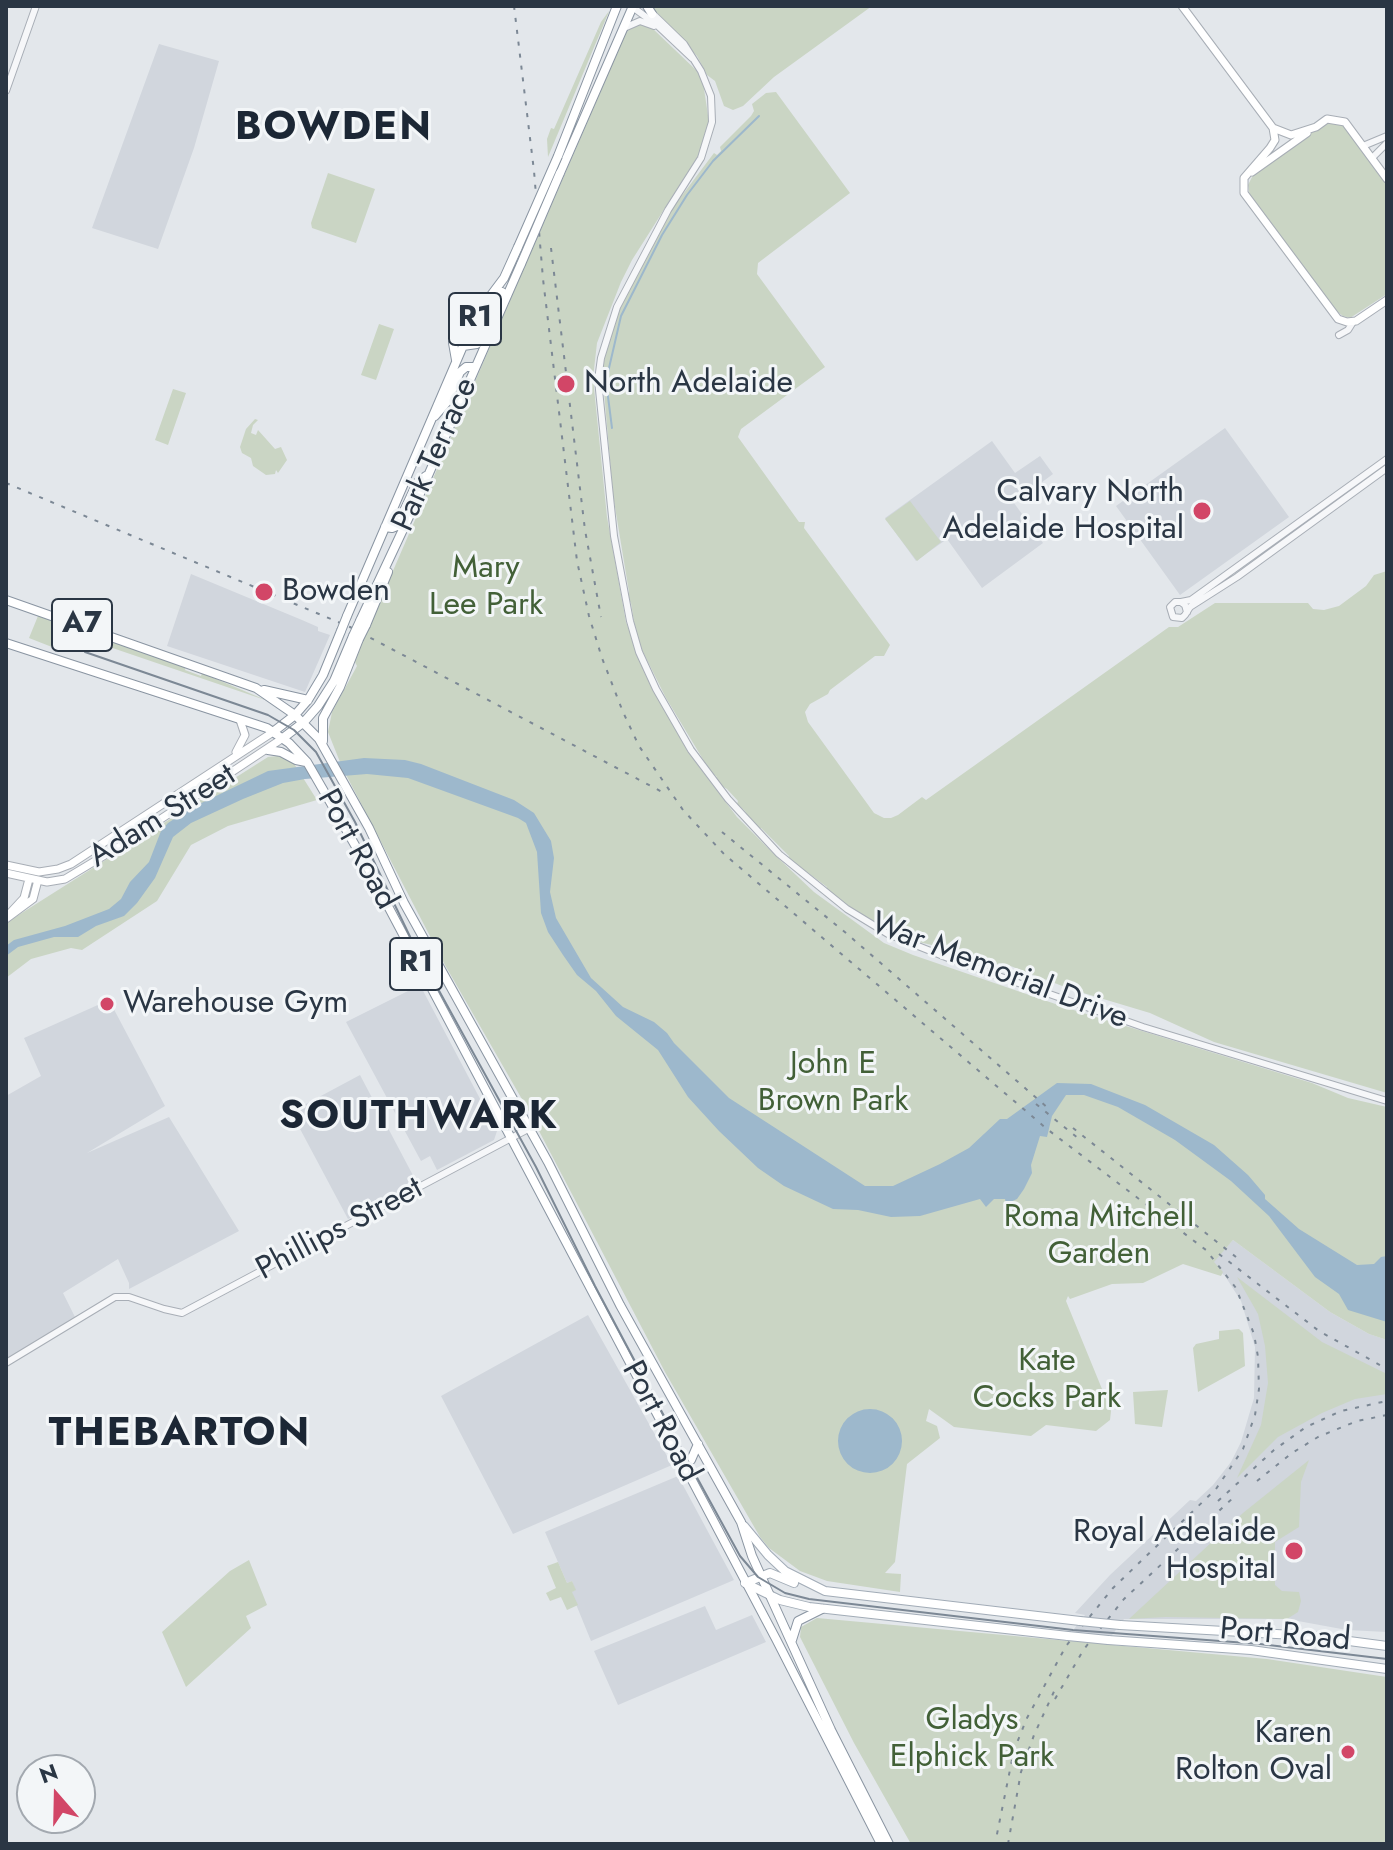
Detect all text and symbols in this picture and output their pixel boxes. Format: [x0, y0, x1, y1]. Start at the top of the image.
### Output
district label: BOWDEN [235, 105, 433, 153]
road number: R1 [449, 293, 501, 345]
place label: North Adelaide [584, 365, 793, 403]
street label: Park Terrace [385, 372, 487, 538]
marker: North Adelaide [555, 373, 577, 395]
place label: Calvary North Adelaide Hospital [943, 474, 1184, 549]
marker: Calvary North Adelaide Hospital [1191, 500, 1213, 522]
park label: Mary Lee Park [429, 550, 543, 625]
place label: Bowden [282, 573, 390, 611]
marker: Bowden [253, 581, 275, 603]
road number: A7 [52, 599, 112, 651]
street label: Adam Street [83, 757, 243, 877]
street label: Port Road [307, 783, 405, 917]
street label: War Memorial Drive [865, 905, 1133, 1039]
road number: R1 [390, 938, 442, 990]
place label: Warehouse Gym [123, 985, 348, 1023]
marker: Warehouse Gym [98, 995, 116, 1013]
park label: John E Brown Park [758, 1046, 908, 1121]
district label: SOUTHWARK [279, 1094, 559, 1142]
street label: Phillips Street [250, 1170, 430, 1290]
park label: Roma Mitchell Garden [1004, 1199, 1194, 1274]
park label: Kate Cocks Park [973, 1343, 1121, 1418]
street label: Port Road [612, 1355, 708, 1489]
district label: THEBARTON [49, 1411, 311, 1459]
place label: Royal Adelaide Hospital [1073, 1514, 1276, 1589]
marker: Royal Adelaide Hospital [1283, 1540, 1305, 1562]
street label: Port Road [1218, 1611, 1352, 1661]
park label: Gladys Elphick Park [890, 1702, 1054, 1777]
place label: Karen Rolton Oval [1175, 1715, 1332, 1790]
marker: Karen Rolton Oval [1339, 1743, 1357, 1761]
north arrow [16, 1754, 96, 1834]
text: N [35, 1755, 62, 1791]

